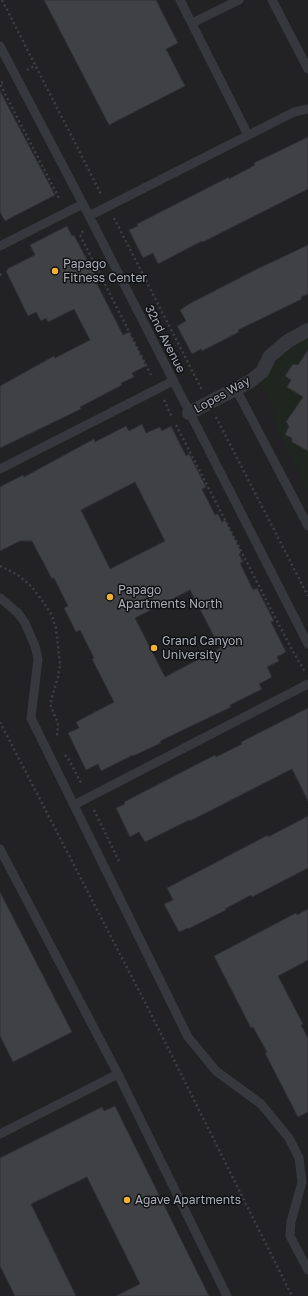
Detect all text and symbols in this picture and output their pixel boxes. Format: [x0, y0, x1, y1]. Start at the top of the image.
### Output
place label: Papago Fitness Center [63, 257, 147, 285]
marker: Papago Fitness Center [50, 266, 60, 276]
street label: 32nd Avenue [142, 303, 188, 375]
street label: Lopes Way [191, 374, 253, 416]
place label: Papago Apartments North [118, 583, 222, 611]
marker: Papago Apartments North [105, 592, 115, 602]
place label: Grand Canyon University [162, 634, 243, 662]
marker: Grand Canyon University [149, 643, 159, 653]
place label: Agave Apartments [135, 1193, 241, 1207]
marker: Agave Apartments [122, 1195, 132, 1205]

